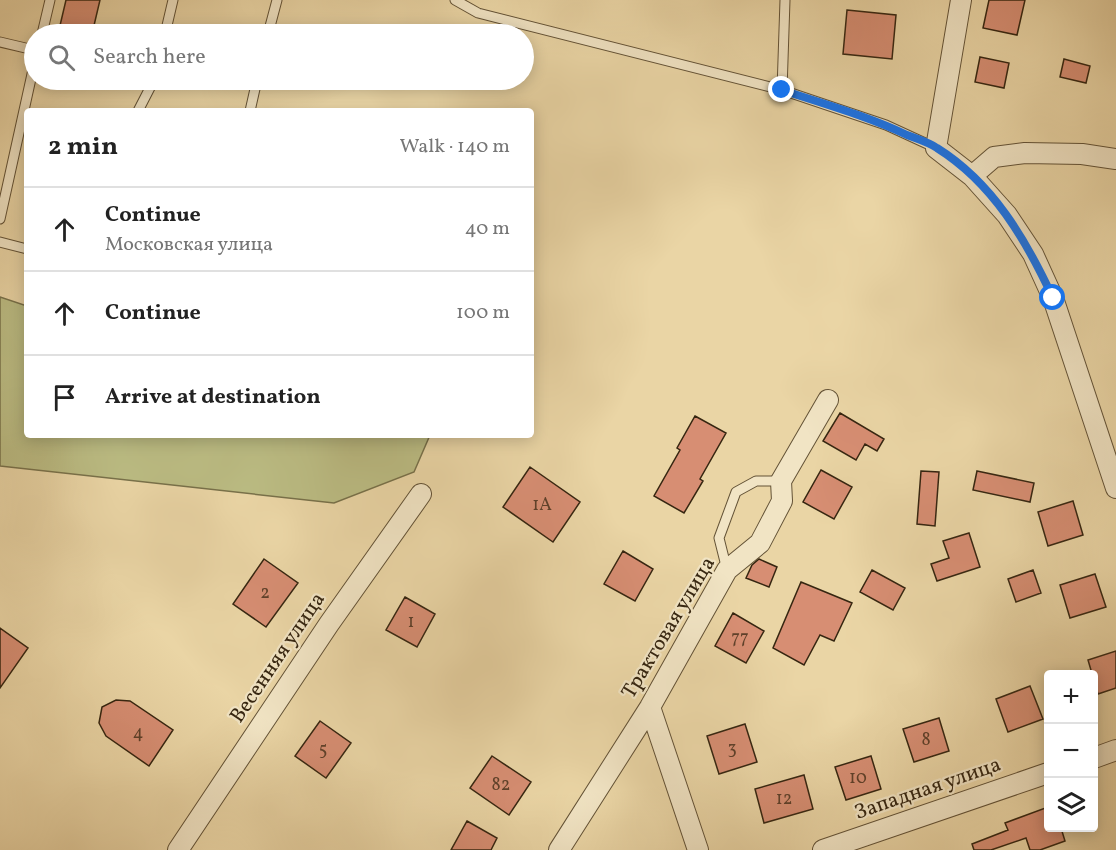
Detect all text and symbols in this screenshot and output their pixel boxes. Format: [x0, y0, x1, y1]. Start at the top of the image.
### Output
search box [24, 24, 534, 90]
icon: search [45, 41, 78, 74]
text: Search here [93, 42, 206, 73]
route end [768, 76, 794, 102]
text: 2 min [48, 129, 118, 165]
text: Walk · 140 m [400, 133, 510, 161]
text: Continue [105, 200, 201, 231]
icon: ahead [48, 213, 81, 246]
text: 40 m [465, 215, 510, 243]
text: Московская улица [105, 231, 273, 259]
route start [1039, 284, 1065, 310]
icon: ahead [48, 297, 81, 330]
text: Continue [105, 298, 201, 329]
text: 100 m [456, 299, 510, 327]
icon: arrive [48, 381, 81, 414]
text: Arrive at destination [105, 382, 321, 413]
house number: 1А [532, 493, 552, 518]
street label: Трактовая улица [615, 552, 723, 704]
house number: 2 [260, 581, 270, 606]
street label: Весенняя улица [224, 587, 332, 729]
house number: 1 [408, 610, 414, 635]
house number: 77 [731, 626, 749, 651]
map controls [1044, 670, 1098, 832]
button: + [1044, 670, 1098, 724]
house number: 4 [133, 721, 143, 746]
button: − [1044, 724, 1098, 778]
house number: 8 [921, 728, 931, 753]
house number: 3 [727, 737, 737, 762]
house number: 5 [319, 738, 327, 763]
street label: Западная улица [851, 750, 1005, 828]
house number: 10 [849, 766, 867, 791]
house number: 82 [492, 773, 510, 798]
button: layers [1044, 778, 1098, 832]
house number: 12 [776, 787, 792, 812]

